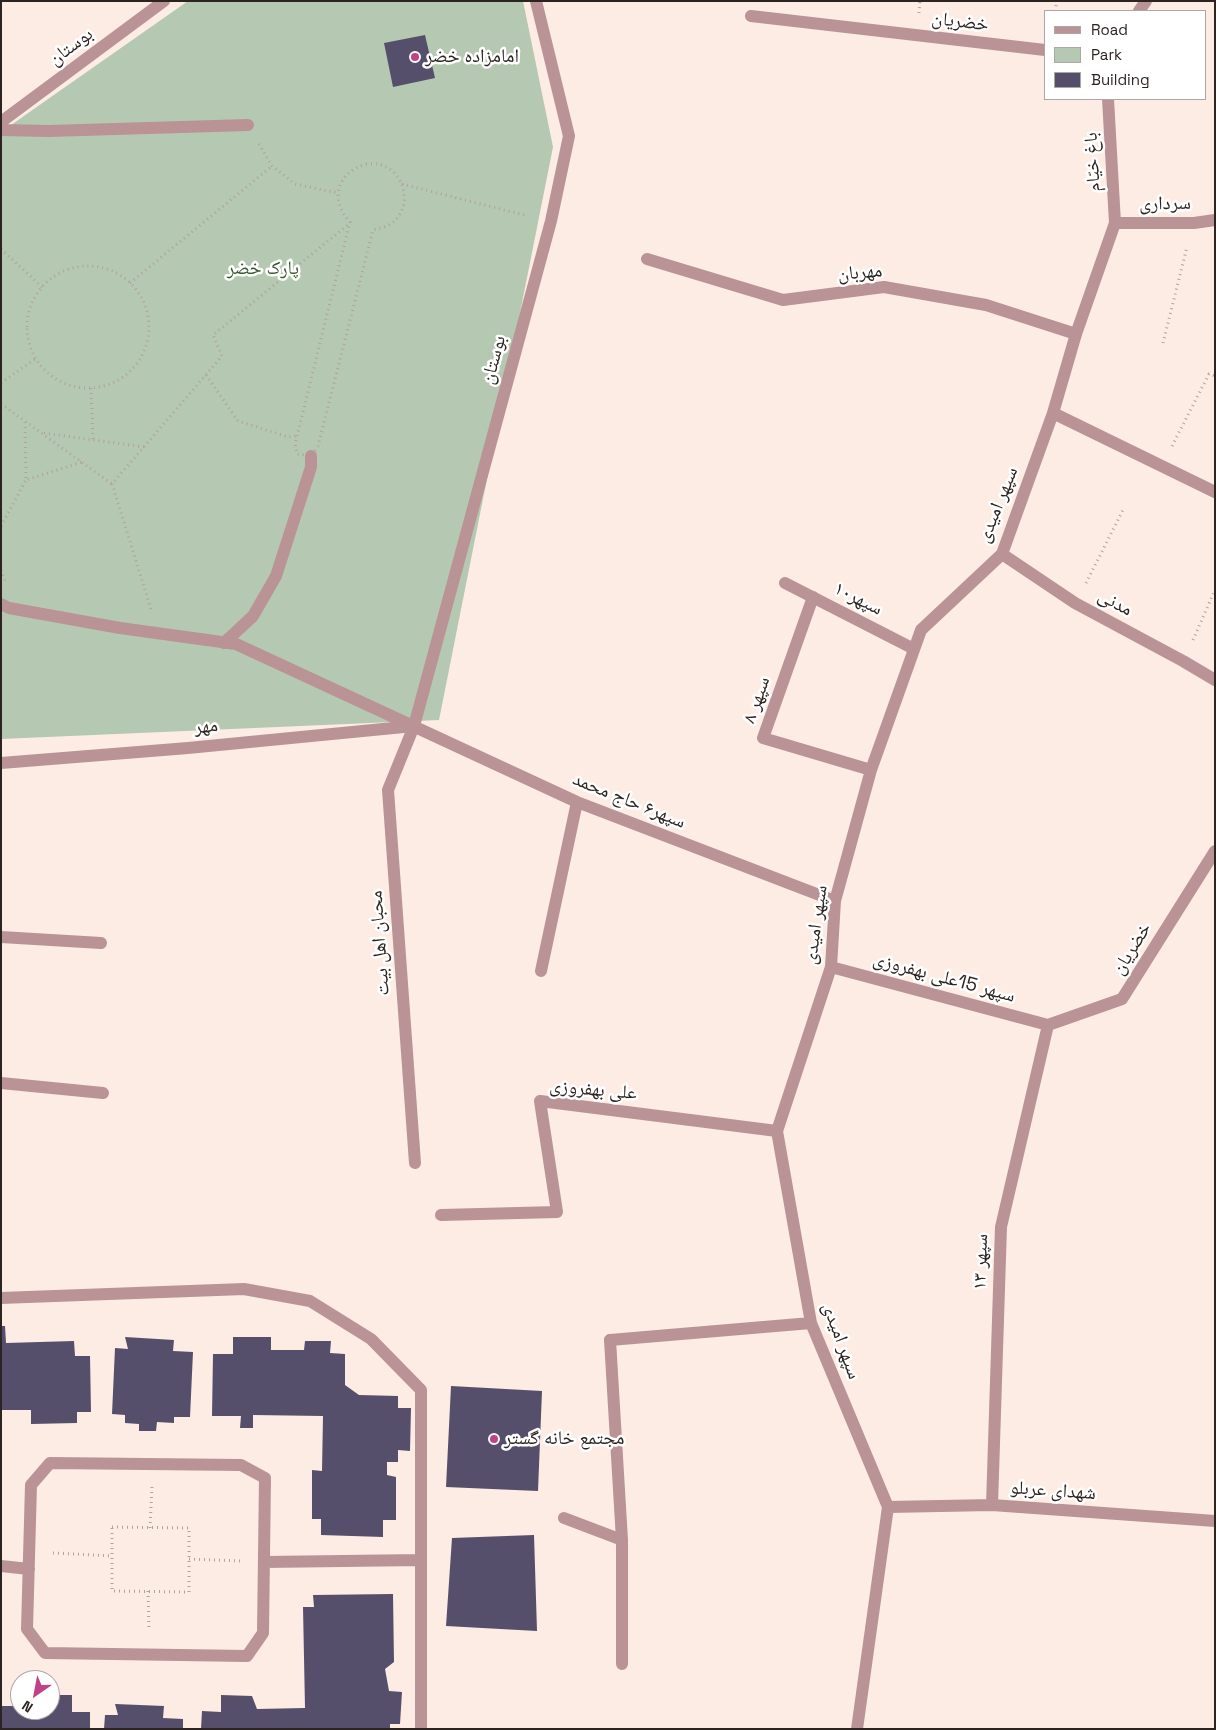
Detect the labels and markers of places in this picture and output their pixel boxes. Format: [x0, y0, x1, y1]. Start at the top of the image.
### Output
place label: امامزاده خضر [425, 46, 519, 68]
marker: امامزاده خضر [409, 51, 421, 63]
place label: مجتمع خانه گستر [504, 1428, 625, 1450]
marker: مجتمع خانه گستر [488, 1433, 500, 1445]

